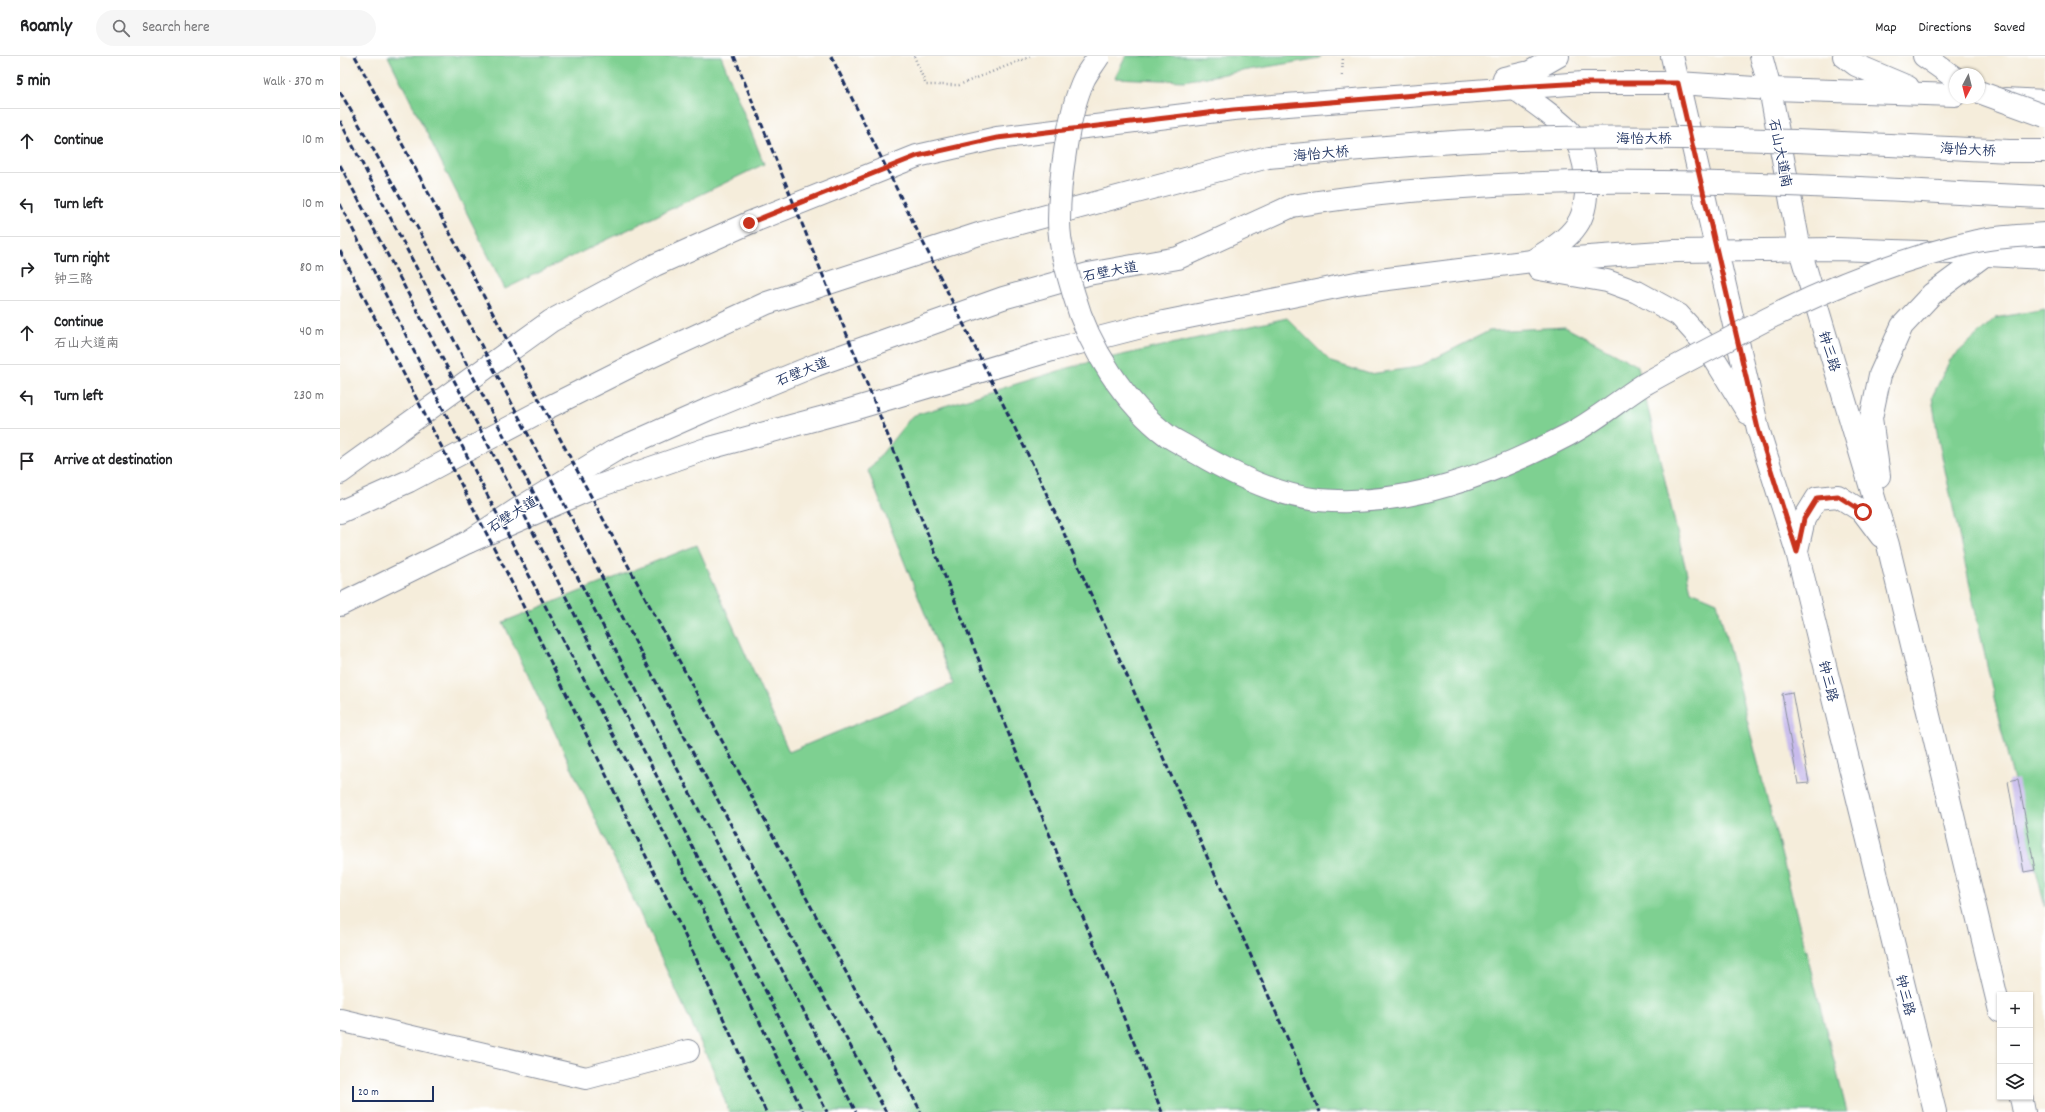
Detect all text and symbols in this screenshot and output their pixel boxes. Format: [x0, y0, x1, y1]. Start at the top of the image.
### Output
search box [96, 10, 376, 46]
text: Roamly [20, 14, 72, 41]
icon: search [110, 17, 132, 39]
text: Search here [142, 17, 210, 39]
text: Map [1875, 18, 1897, 38]
text: Directions [1919, 18, 1972, 38]
text: Saved [1994, 18, 2025, 38]
north arrow [1949, 68, 1985, 104]
text: 5 min [16, 70, 50, 94]
text: Walk · 370 m [263, 73, 324, 92]
street label: 石山大道南 [1763, 117, 1796, 190]
icon: ahead [16, 130, 38, 152]
text: Continue [54, 130, 103, 152]
street label: 海怡大桥 [1616, 130, 1672, 150]
text: 10 m [302, 131, 324, 150]
street label: 海怡大桥 [1939, 140, 1996, 162]
street label: 海怡大桥 [1292, 143, 1350, 167]
icon: left [16, 194, 38, 216]
text: Turn left [54, 194, 103, 216]
text: 10 m [302, 195, 324, 214]
route end [740, 214, 758, 232]
text: Turn right [54, 248, 110, 270]
icon: right [16, 258, 38, 280]
street label: 石壁大道 [1081, 258, 1140, 288]
text: 80 m [300, 259, 324, 278]
text: 钟三路 [54, 271, 93, 290]
text: Continue [54, 312, 103, 334]
icon: ahead [16, 322, 38, 344]
text: 40 m [300, 323, 324, 342]
street label: 钟三路 [1812, 329, 1844, 375]
text: 石山大道南 [54, 335, 119, 354]
street label: 石壁大道 [773, 353, 832, 393]
icon: left [16, 386, 38, 408]
text: Turn left [54, 386, 103, 408]
text: 230 m [294, 387, 324, 406]
icon: arrive [16, 450, 38, 472]
text: Arrive at destination [54, 450, 172, 472]
street label: 石壁大道 [484, 492, 542, 539]
route start [1854, 503, 1872, 521]
street label: 钟三路 [1812, 659, 1842, 704]
street label: 钟三路 [1889, 973, 1919, 1018]
map controls [1997, 992, 2033, 1100]
button: + [1997, 992, 2033, 1028]
button: − [1997, 1028, 2033, 1064]
button: layers [1997, 1064, 2033, 1100]
scale bar [352, 1084, 434, 1103]
text: 20 m [358, 1085, 379, 1101]

